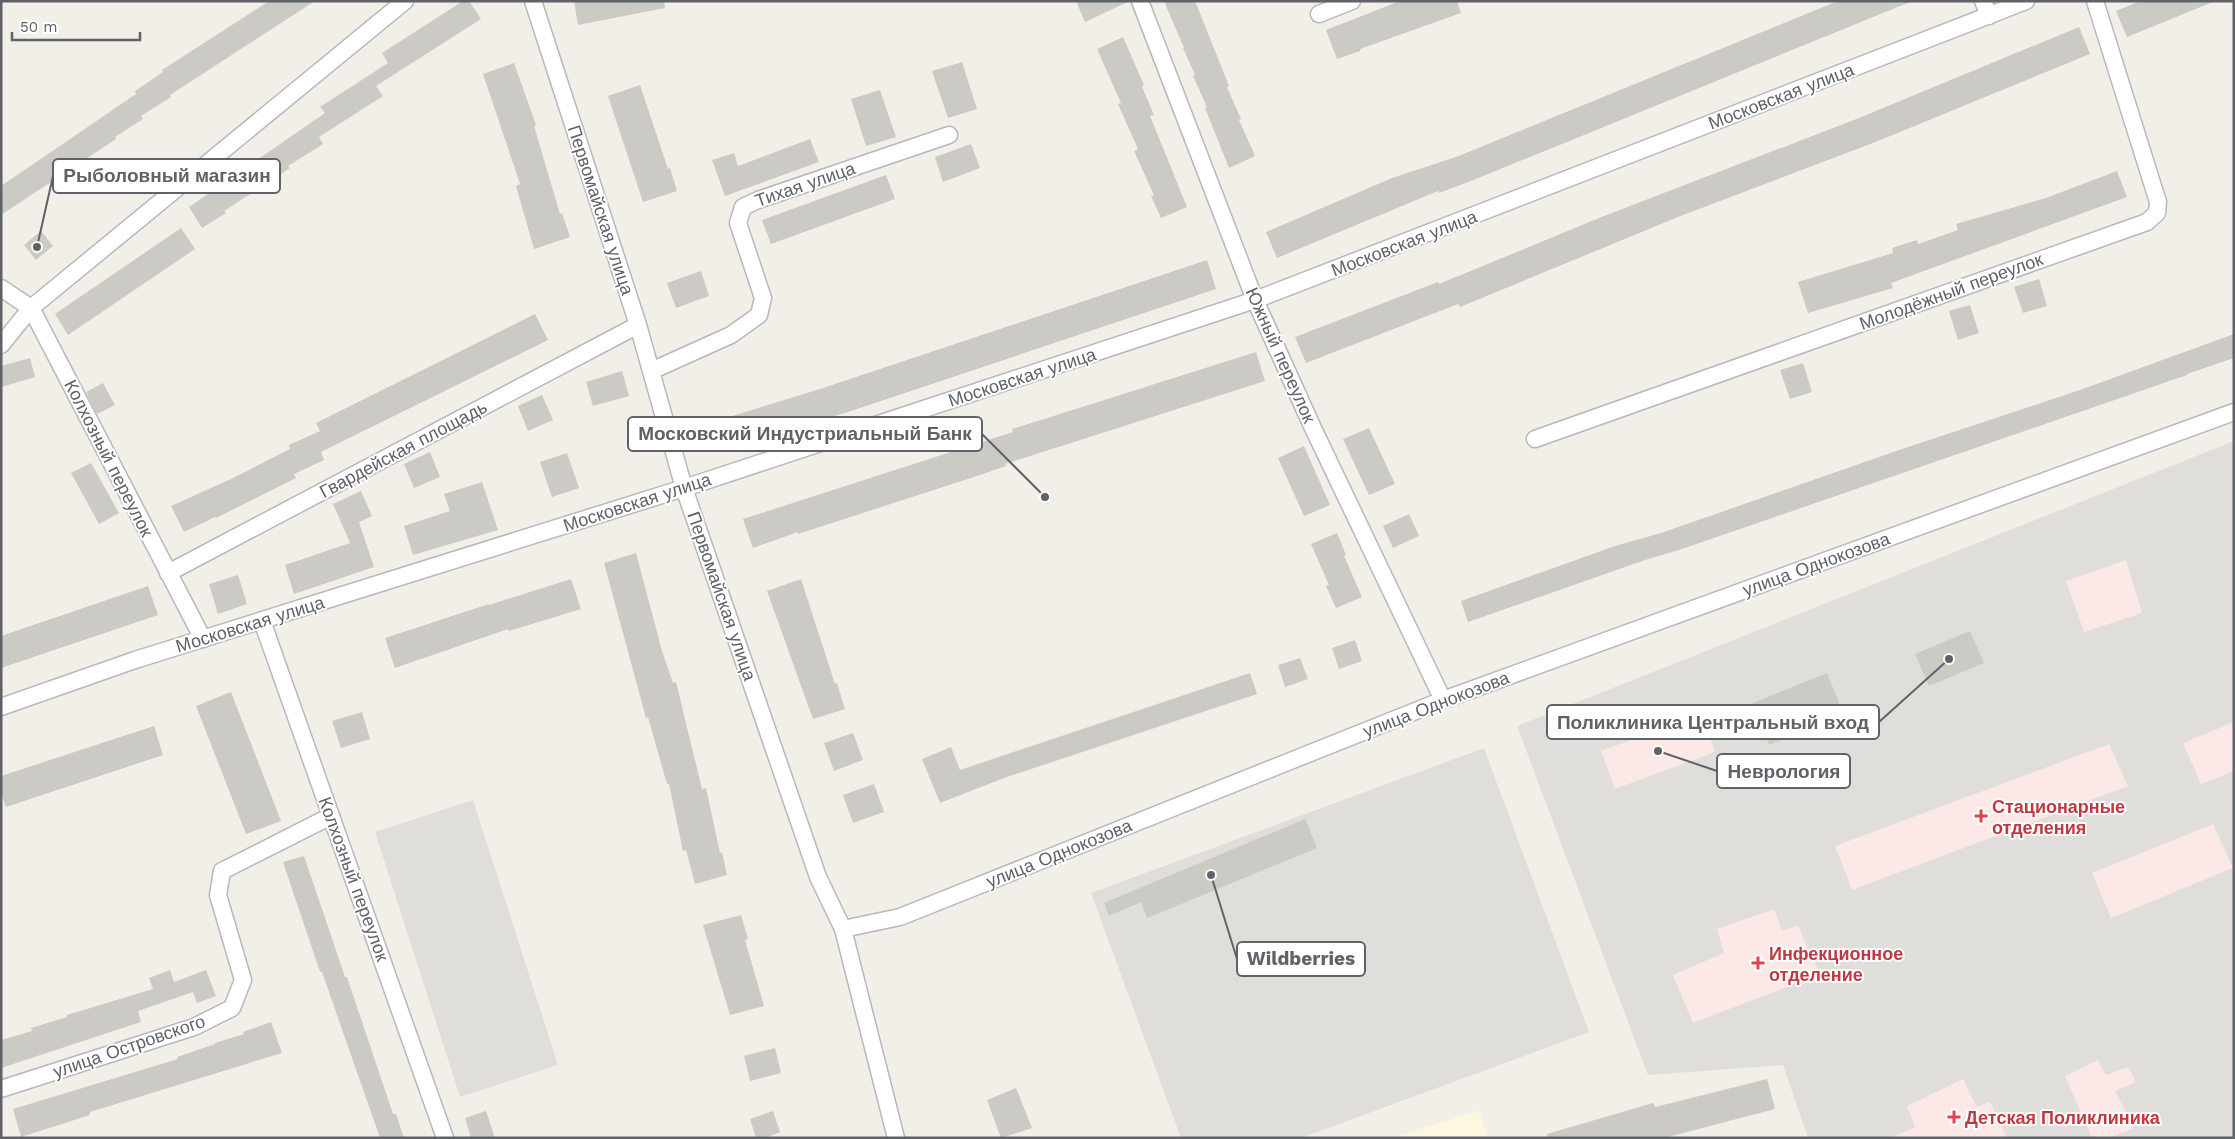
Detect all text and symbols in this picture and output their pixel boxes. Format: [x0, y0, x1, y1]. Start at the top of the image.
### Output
scale bar [12, 10, 140, 42]
text: 50 m [20, 18, 57, 36]
street label: Московская улица [1705, 58, 1858, 133]
street label: Первомайская улица [564, 122, 639, 299]
street label: Тихая улица [752, 157, 859, 211]
callout: Рыболовный магазин [53, 159, 280, 193]
text: Рыболовный магазин [63, 164, 271, 187]
street label: Московская улица [1328, 205, 1481, 280]
street label: Молодёжный переулок [1856, 248, 2046, 334]
street label: Южный переулок [1242, 284, 1320, 426]
street label: Московская улица [945, 343, 1100, 411]
street label: Колхозный переулок [60, 376, 158, 540]
street label: Гвардейская площадь [316, 396, 490, 502]
callout: Московский Индустриальный Банк [628, 417, 982, 451]
text: Московский Индустриальный Банк [638, 422, 972, 445]
street label: Московская улица [560, 468, 715, 536]
street label: Первомайская улица [683, 509, 761, 684]
street label: улица Однокозова [1740, 527, 1893, 600]
street label: Московская улица [173, 591, 328, 657]
street label: улица Однокозова [1360, 666, 1513, 742]
callout: Поликлиника Центральный вход [1547, 705, 1879, 739]
text: Поликлиника Центральный вход [1557, 711, 1869, 734]
callout: Неврология [1717, 754, 1850, 788]
text: Неврология [1728, 760, 1840, 783]
street label: Колхозный переулок [314, 794, 394, 964]
place label: Стационарные отделения [1992, 796, 2125, 838]
marker: Стационарные отделения [1974, 809, 1988, 823]
street label: улица Однокозова [983, 814, 1136, 892]
callout: Wildberries [1237, 942, 1365, 976]
place label: Инфекционное отделение [1769, 943, 1903, 985]
text: Wildberries [1247, 947, 1355, 970]
marker: Инфекционное отделение [1751, 956, 1765, 970]
street label: улица Островского [50, 1010, 208, 1082]
place label: Детская Поликлиника [1965, 1107, 2161, 1128]
marker: Детская Поликлиника [1947, 1110, 1961, 1124]

